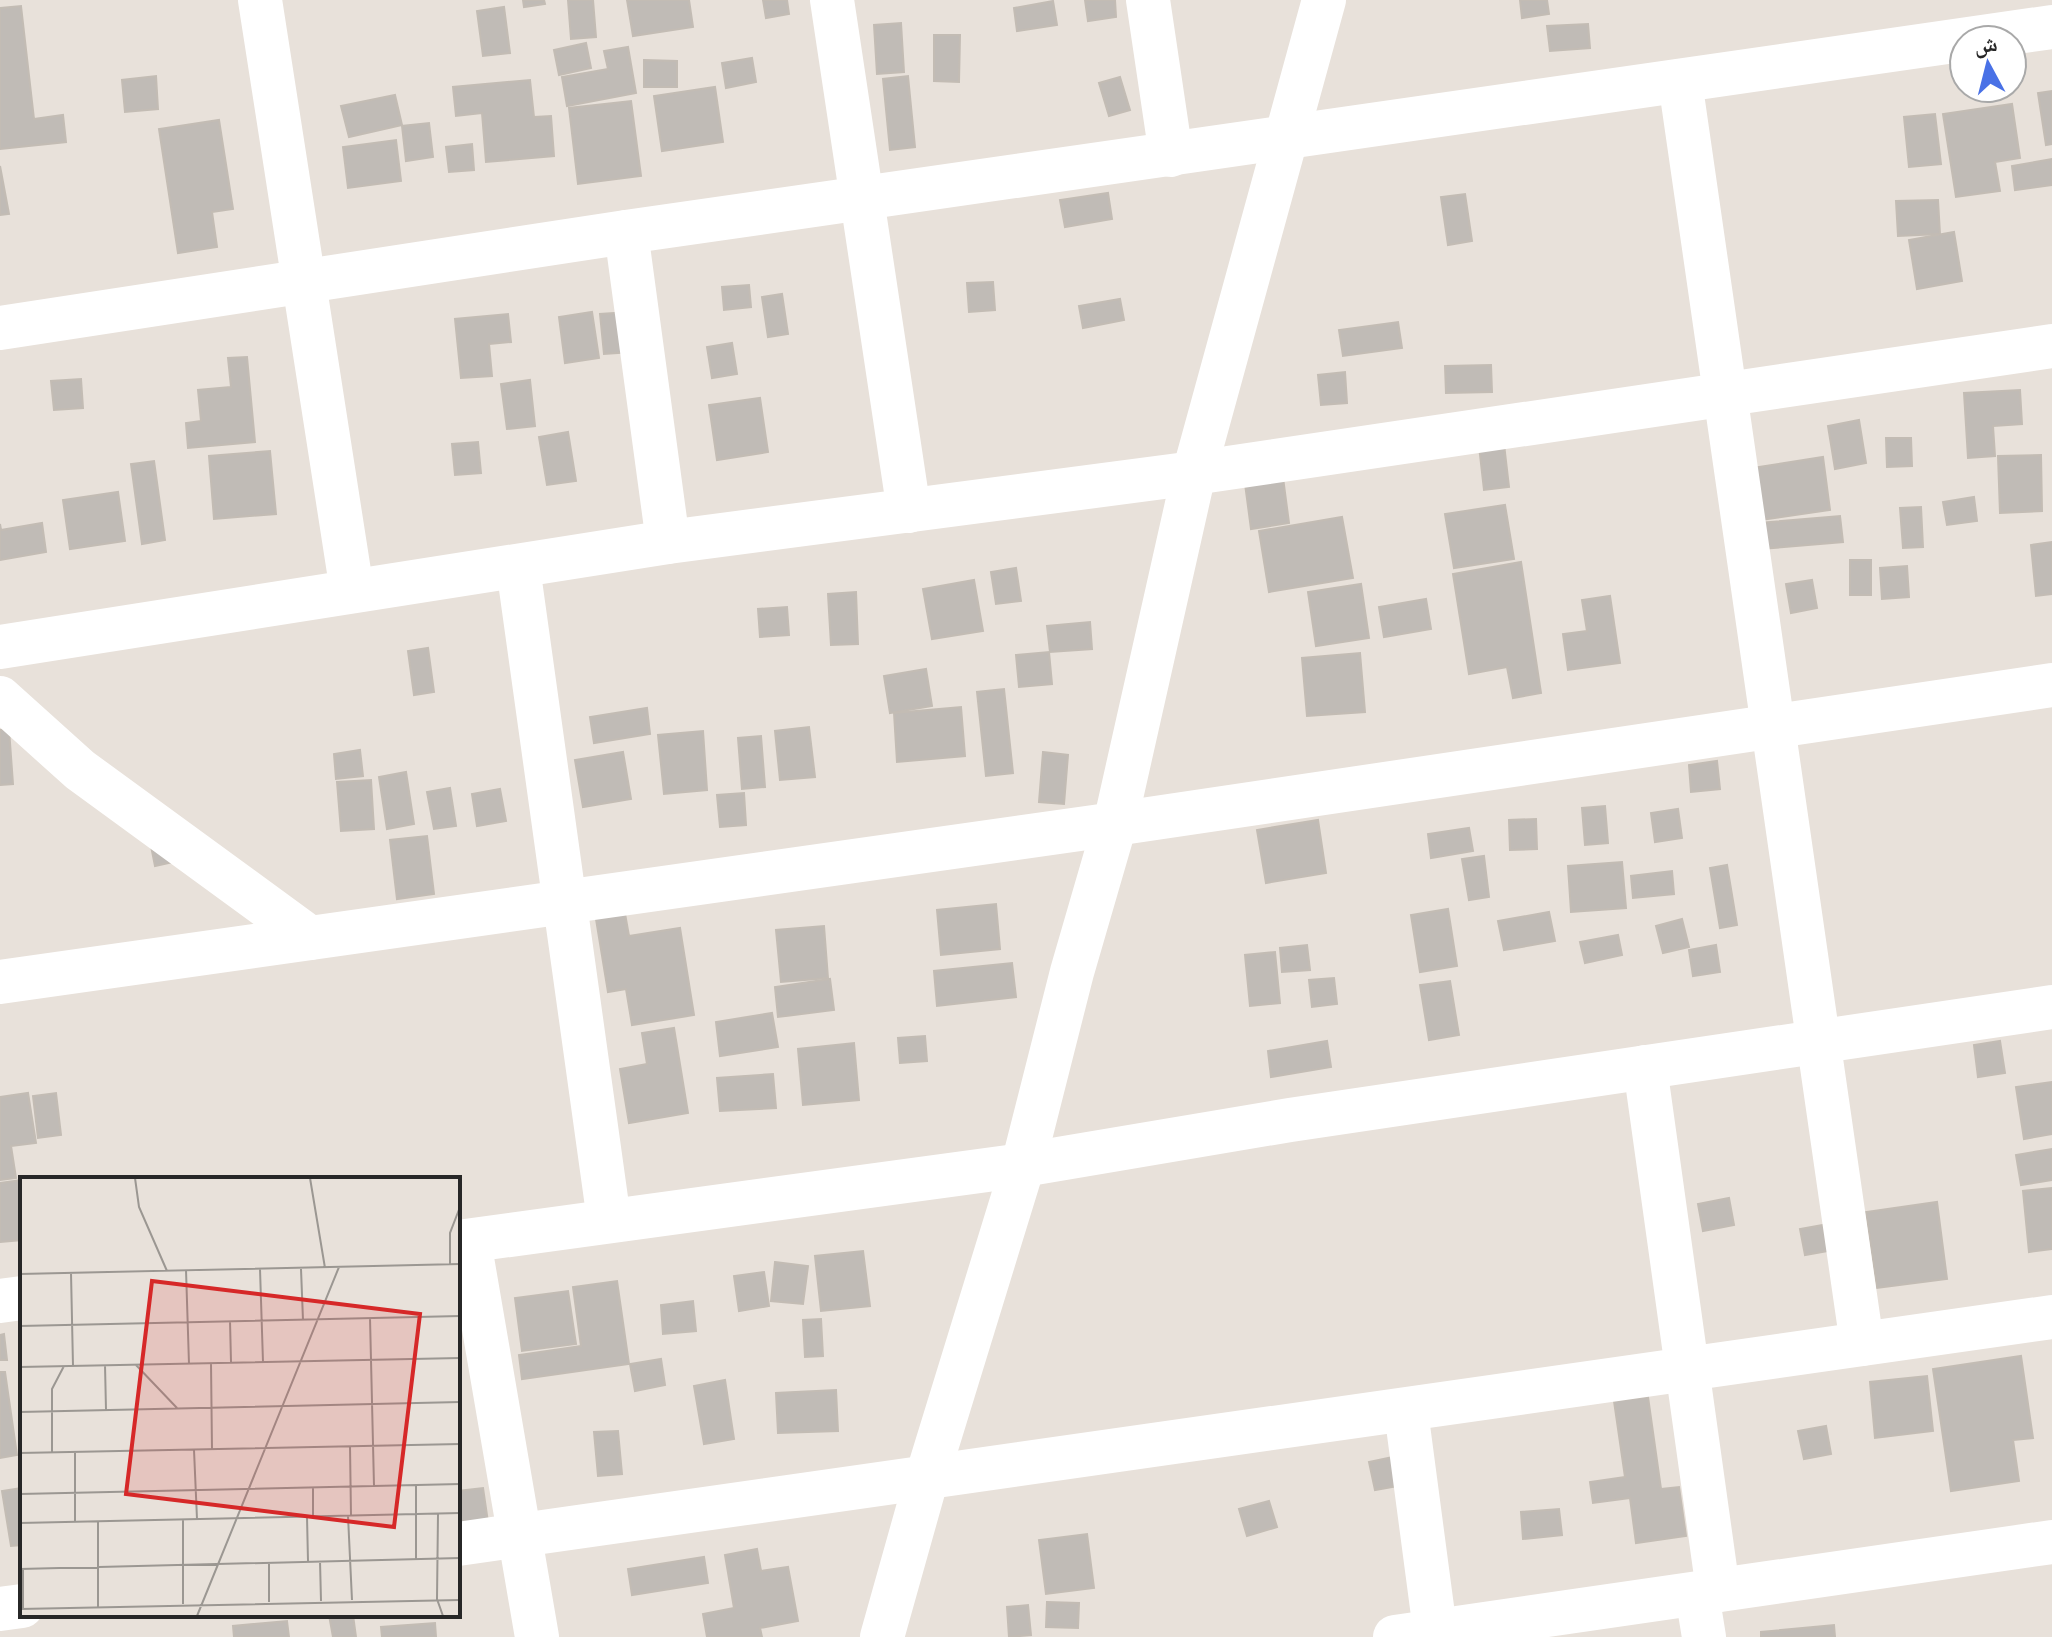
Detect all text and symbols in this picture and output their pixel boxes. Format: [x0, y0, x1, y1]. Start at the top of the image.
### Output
north arrow [1948, 24, 2028, 104]
text: ش [1972, 30, 1999, 59]
inset map [20, 1177, 460, 1617]

